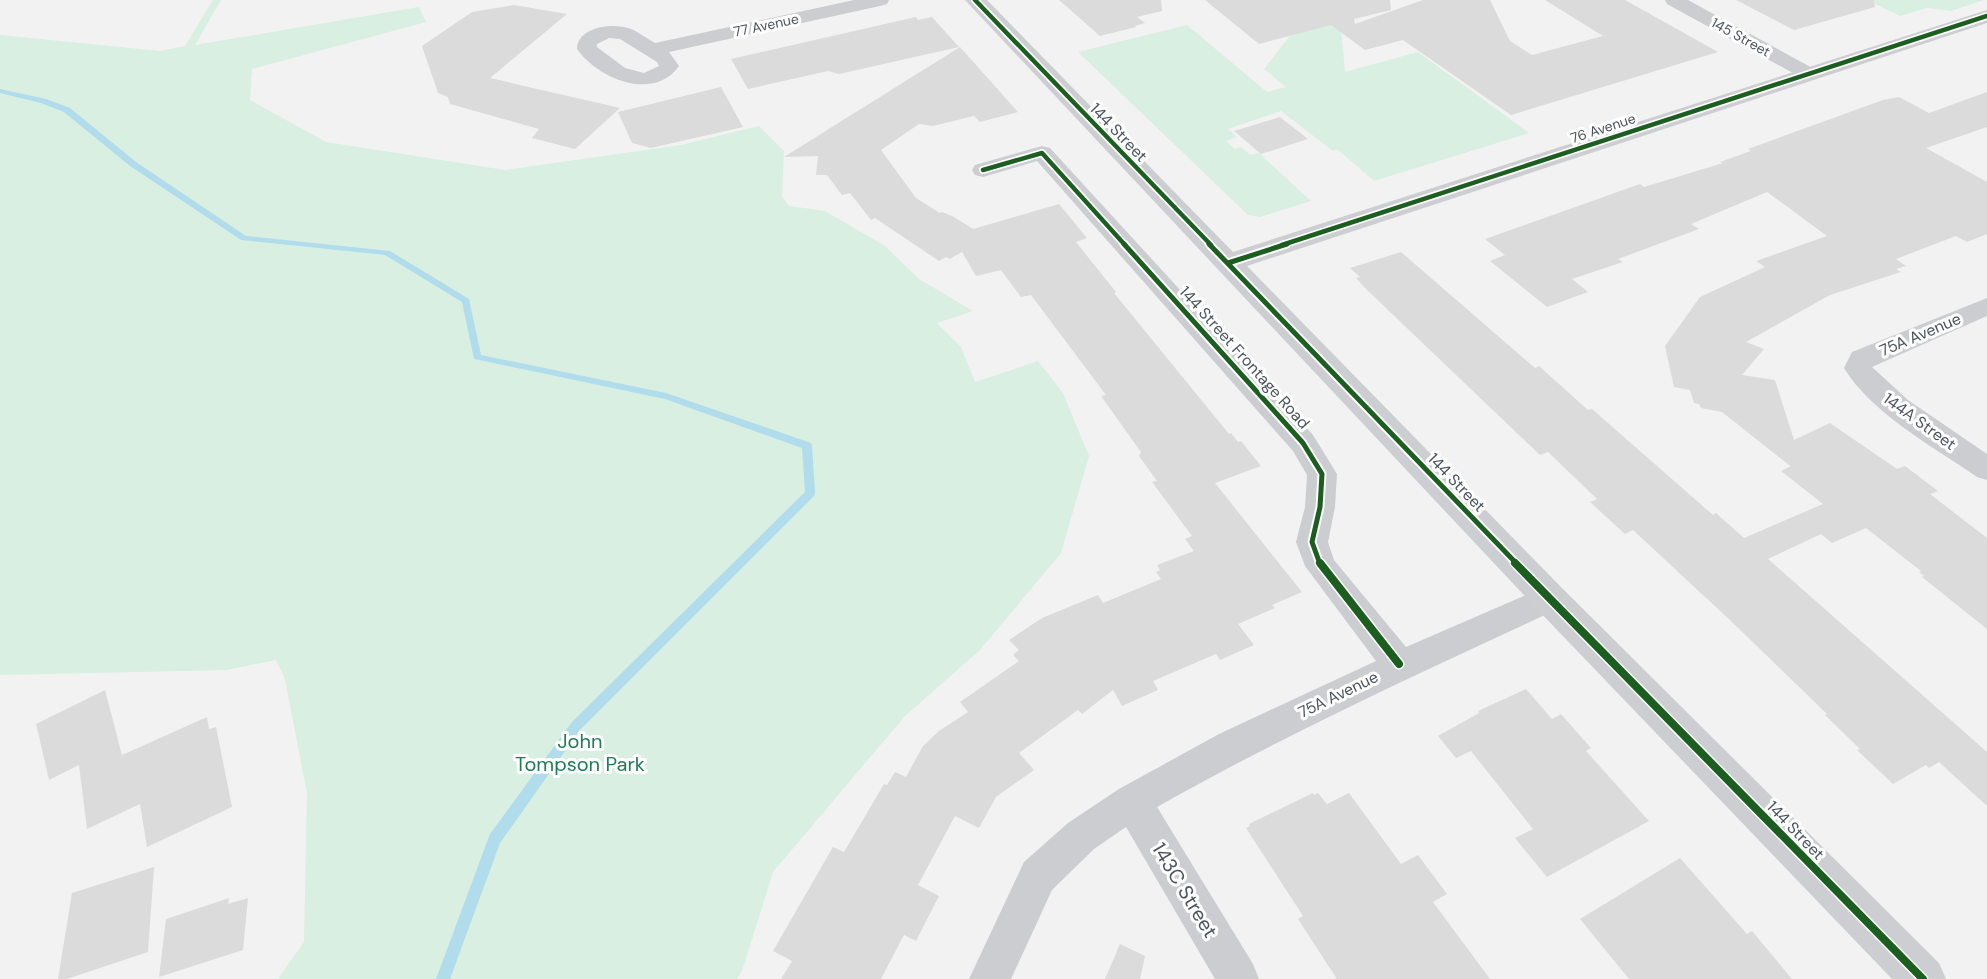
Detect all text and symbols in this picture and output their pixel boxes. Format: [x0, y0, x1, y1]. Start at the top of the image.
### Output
street label: 77 Avenue [732, 9, 800, 41]
street label: 145 Street [1708, 13, 1774, 61]
street label: 144 Street [1085, 98, 1152, 166]
street label: 76 Avenue [1568, 109, 1638, 147]
street label: 144 Street Frontage Road [1175, 281, 1314, 433]
street label: 75A Avenue [1876, 308, 1964, 361]
street label: 144A Street [1879, 388, 1960, 455]
street label: 144 Street [1423, 448, 1490, 516]
street label: 75A Avenue [1295, 666, 1382, 723]
park label: John Tompson Park [515, 728, 645, 777]
street label: 144 Street [1762, 796, 1829, 864]
street label: 143C Street [1146, 838, 1224, 942]

